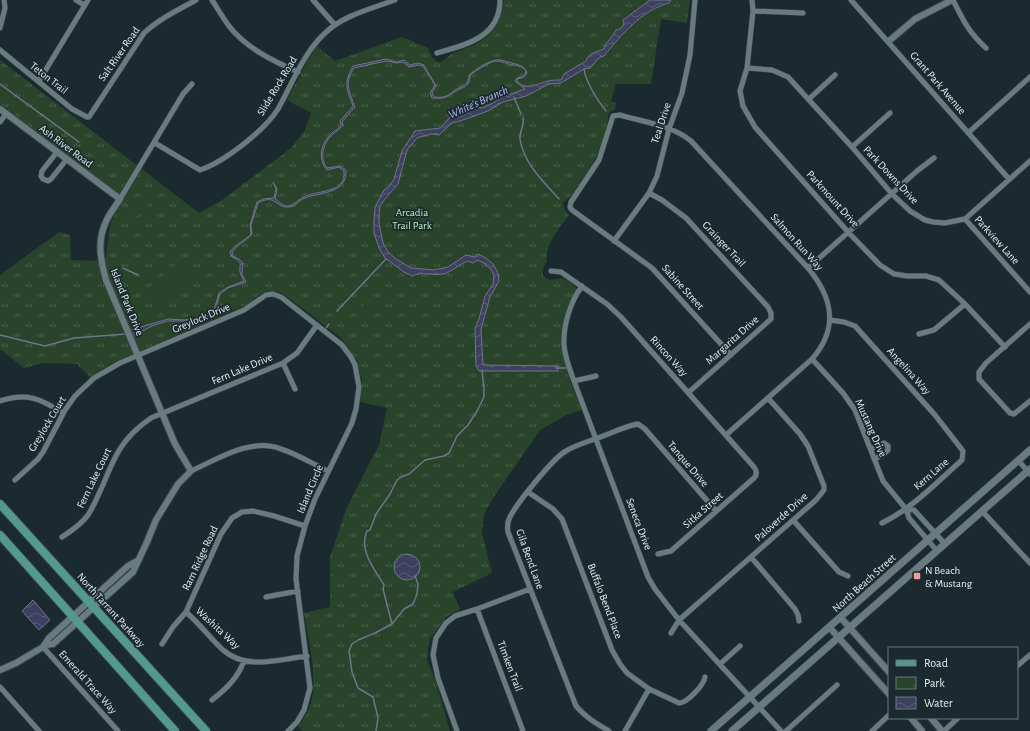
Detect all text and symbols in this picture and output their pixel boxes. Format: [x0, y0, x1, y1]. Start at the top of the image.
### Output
street label: Salt River Road [96, 25, 142, 83]
street label: Grant Park Avenue [908, 50, 968, 116]
street label: Slide Rock Road [255, 54, 299, 118]
street label: Teton Trail [28, 60, 70, 96]
water label: White's Branch [446, 84, 510, 120]
street label: Teal Drive [649, 101, 673, 145]
street label: Ash River Road [37, 122, 95, 170]
street label: Park Downs Drive [861, 144, 921, 206]
street label: Parkmount Drive [805, 168, 861, 230]
park label: Arcadia Trail Park [392, 207, 432, 231]
street label: Salmon Run Way [769, 212, 825, 273]
street label: Parkview Lane [973, 214, 1021, 266]
street label: Grainger Trail [700, 219, 748, 269]
street label: Sabine Street [660, 262, 706, 312]
street label: Island Park Drive [109, 267, 145, 337]
street label: Greylock Drive [170, 301, 232, 335]
street label: Margarita Drive [704, 314, 760, 366]
street label: Rincon Way [648, 334, 690, 379]
street label: Angelina Way [885, 345, 933, 397]
street label: Fern Lake Drive [210, 351, 274, 387]
street label: Greylock Court [26, 394, 68, 454]
street label: Mustang Drive [853, 397, 889, 459]
street label: Tanque Drive [665, 439, 711, 489]
street label: Fern Lake Court [75, 446, 113, 510]
street label: Kern Lane [911, 456, 951, 492]
street label: Island Circle [295, 463, 325, 515]
street label: Sitka Street [681, 489, 725, 530]
street label: Paloverde Drive [752, 490, 810, 544]
street label: Seneca Drive [624, 496, 654, 552]
street label: Ram Ridge Road [180, 524, 220, 592]
street label: Gila Bend Lane [514, 527, 546, 591]
street label: North Beach Street [830, 552, 898, 614]
street label: Buffalo Bend Place [586, 562, 624, 640]
place label: N Beach & Mustang [925, 565, 973, 589]
street label: North Tarrant Parkway [75, 571, 147, 649]
marker: N Beach & Mustang [912, 571, 922, 581]
street label: Washita Way [194, 605, 242, 651]
street label: Timken Trail [495, 639, 525, 693]
legend [888, 647, 1018, 719]
street label: Emerald Trace Way [57, 648, 119, 716]
text: Road [924, 657, 948, 669]
text: Park [924, 677, 945, 689]
text: Water [924, 697, 953, 709]

